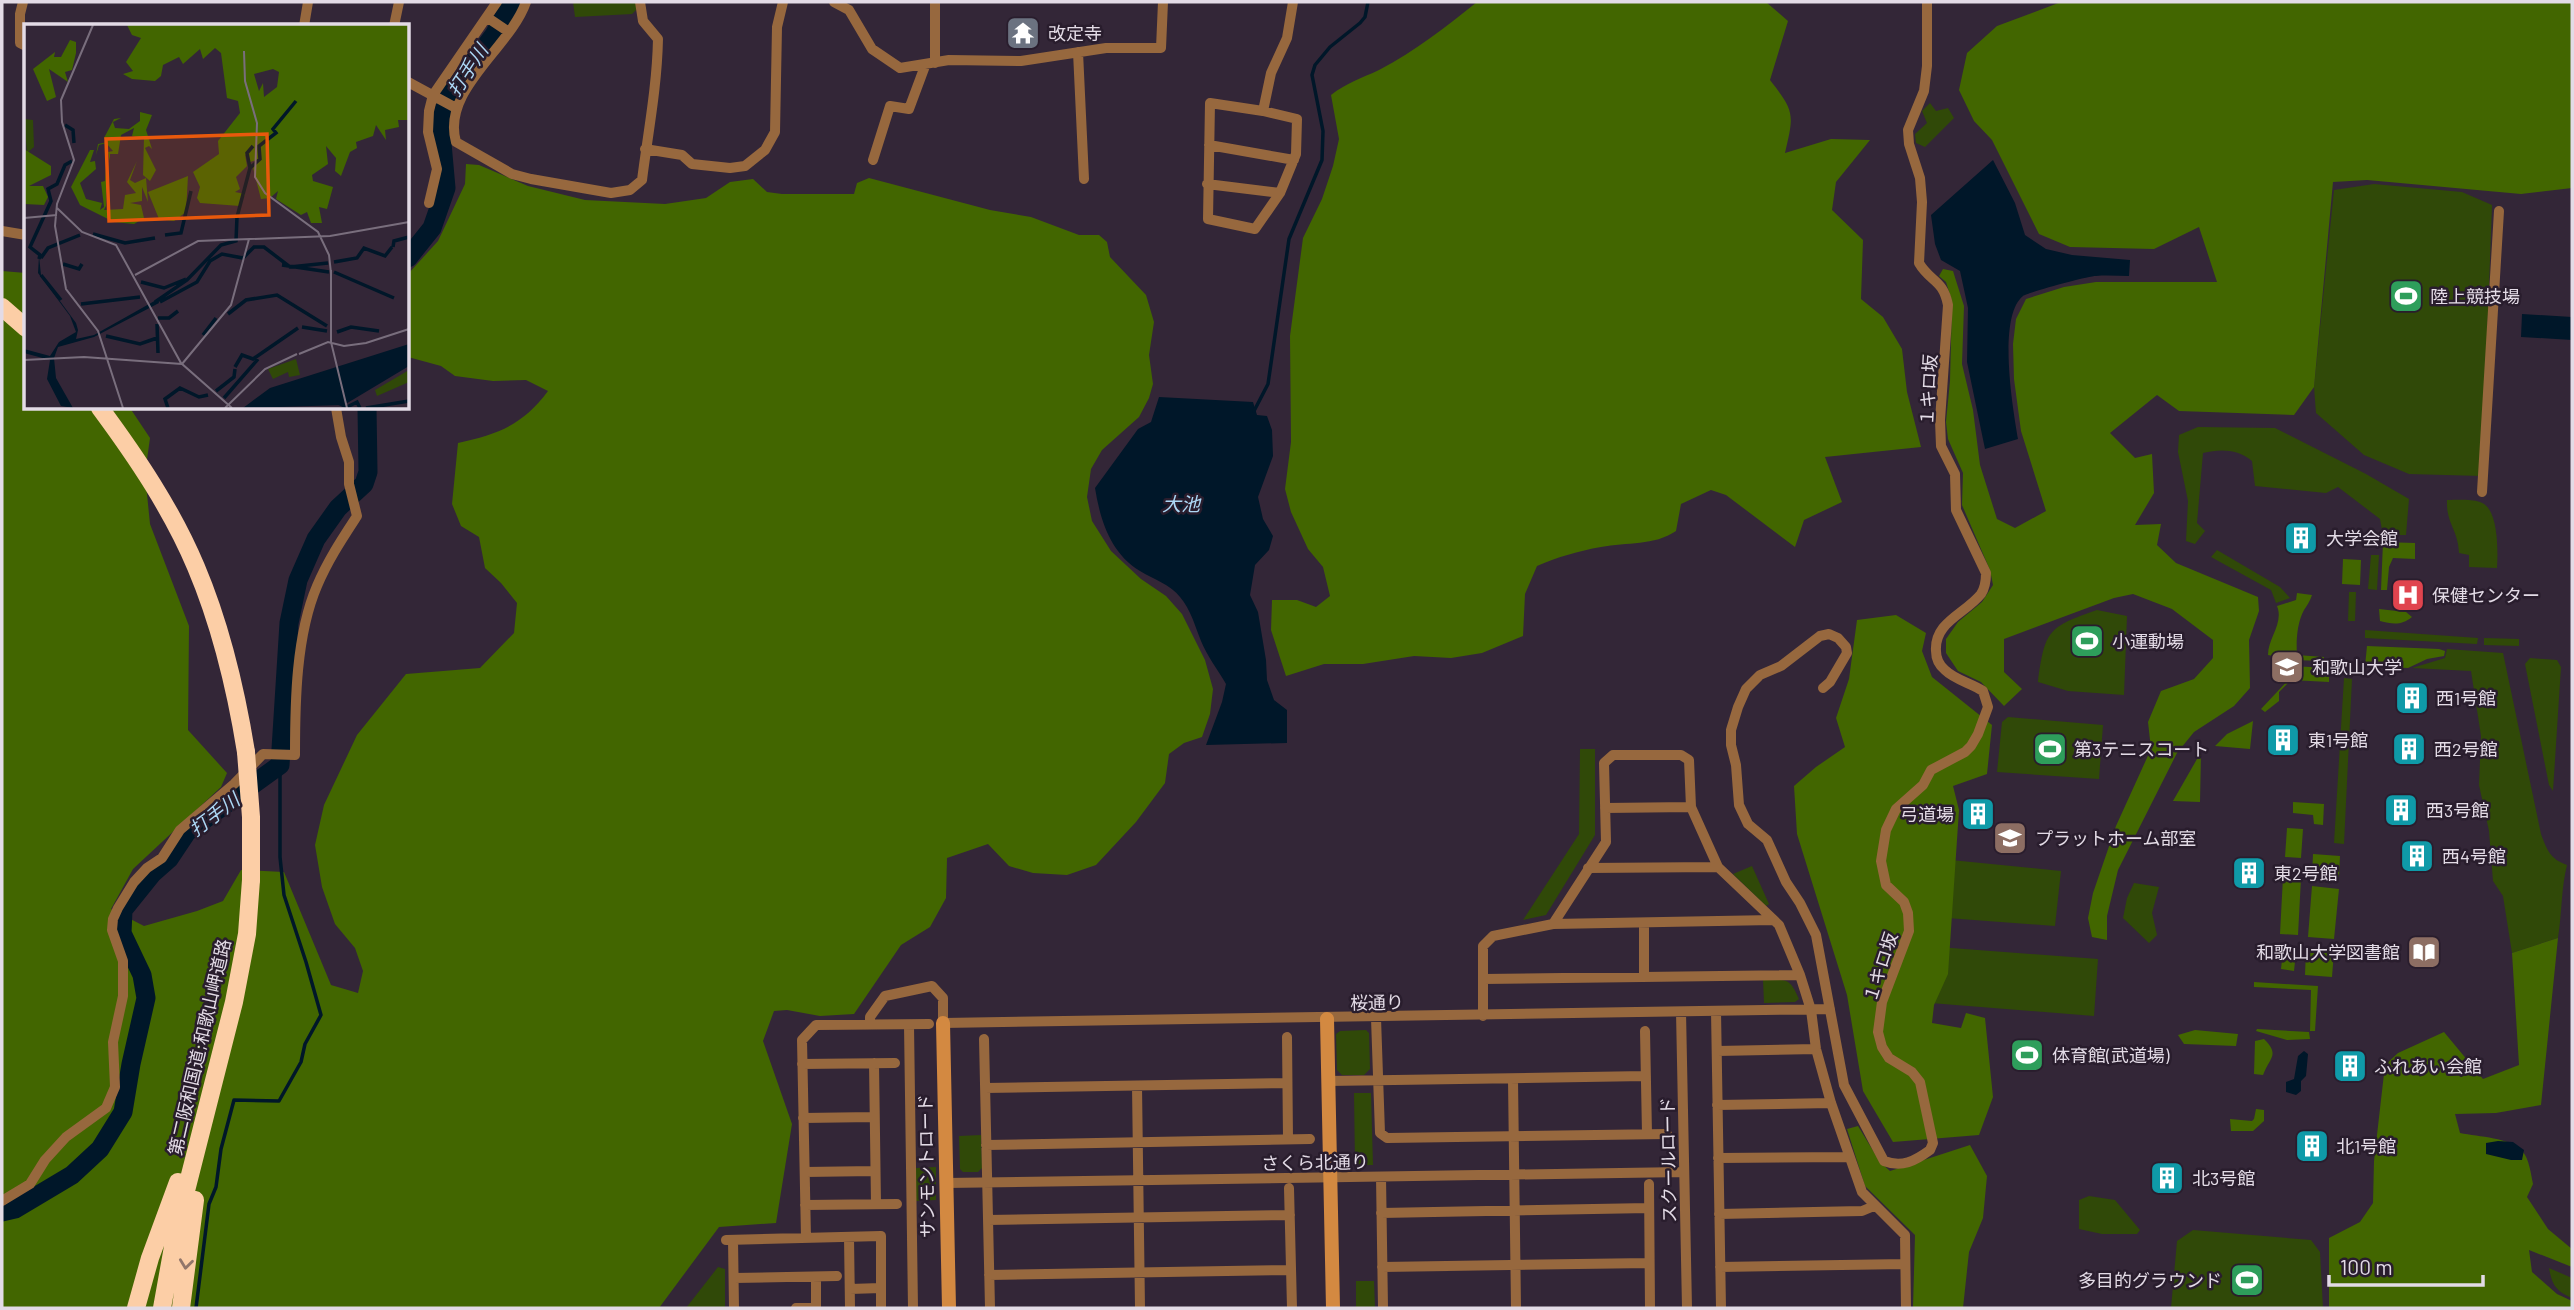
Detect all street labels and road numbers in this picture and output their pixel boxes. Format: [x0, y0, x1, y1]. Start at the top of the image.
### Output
street label: １キロ坂 [1915, 353, 1941, 427]
street label: １キロ坂 [1858, 929, 1902, 1005]
street label: 第二阪和国道;和歌山岬道路 [163, 937, 235, 1157]
street label: 桜通り [1350, 991, 1404, 1013]
street label: サンモントロード [914, 1094, 938, 1238]
street label: スクールロード [1656, 1097, 1680, 1223]
street label: さくら北通り [1261, 1150, 1369, 1174]

